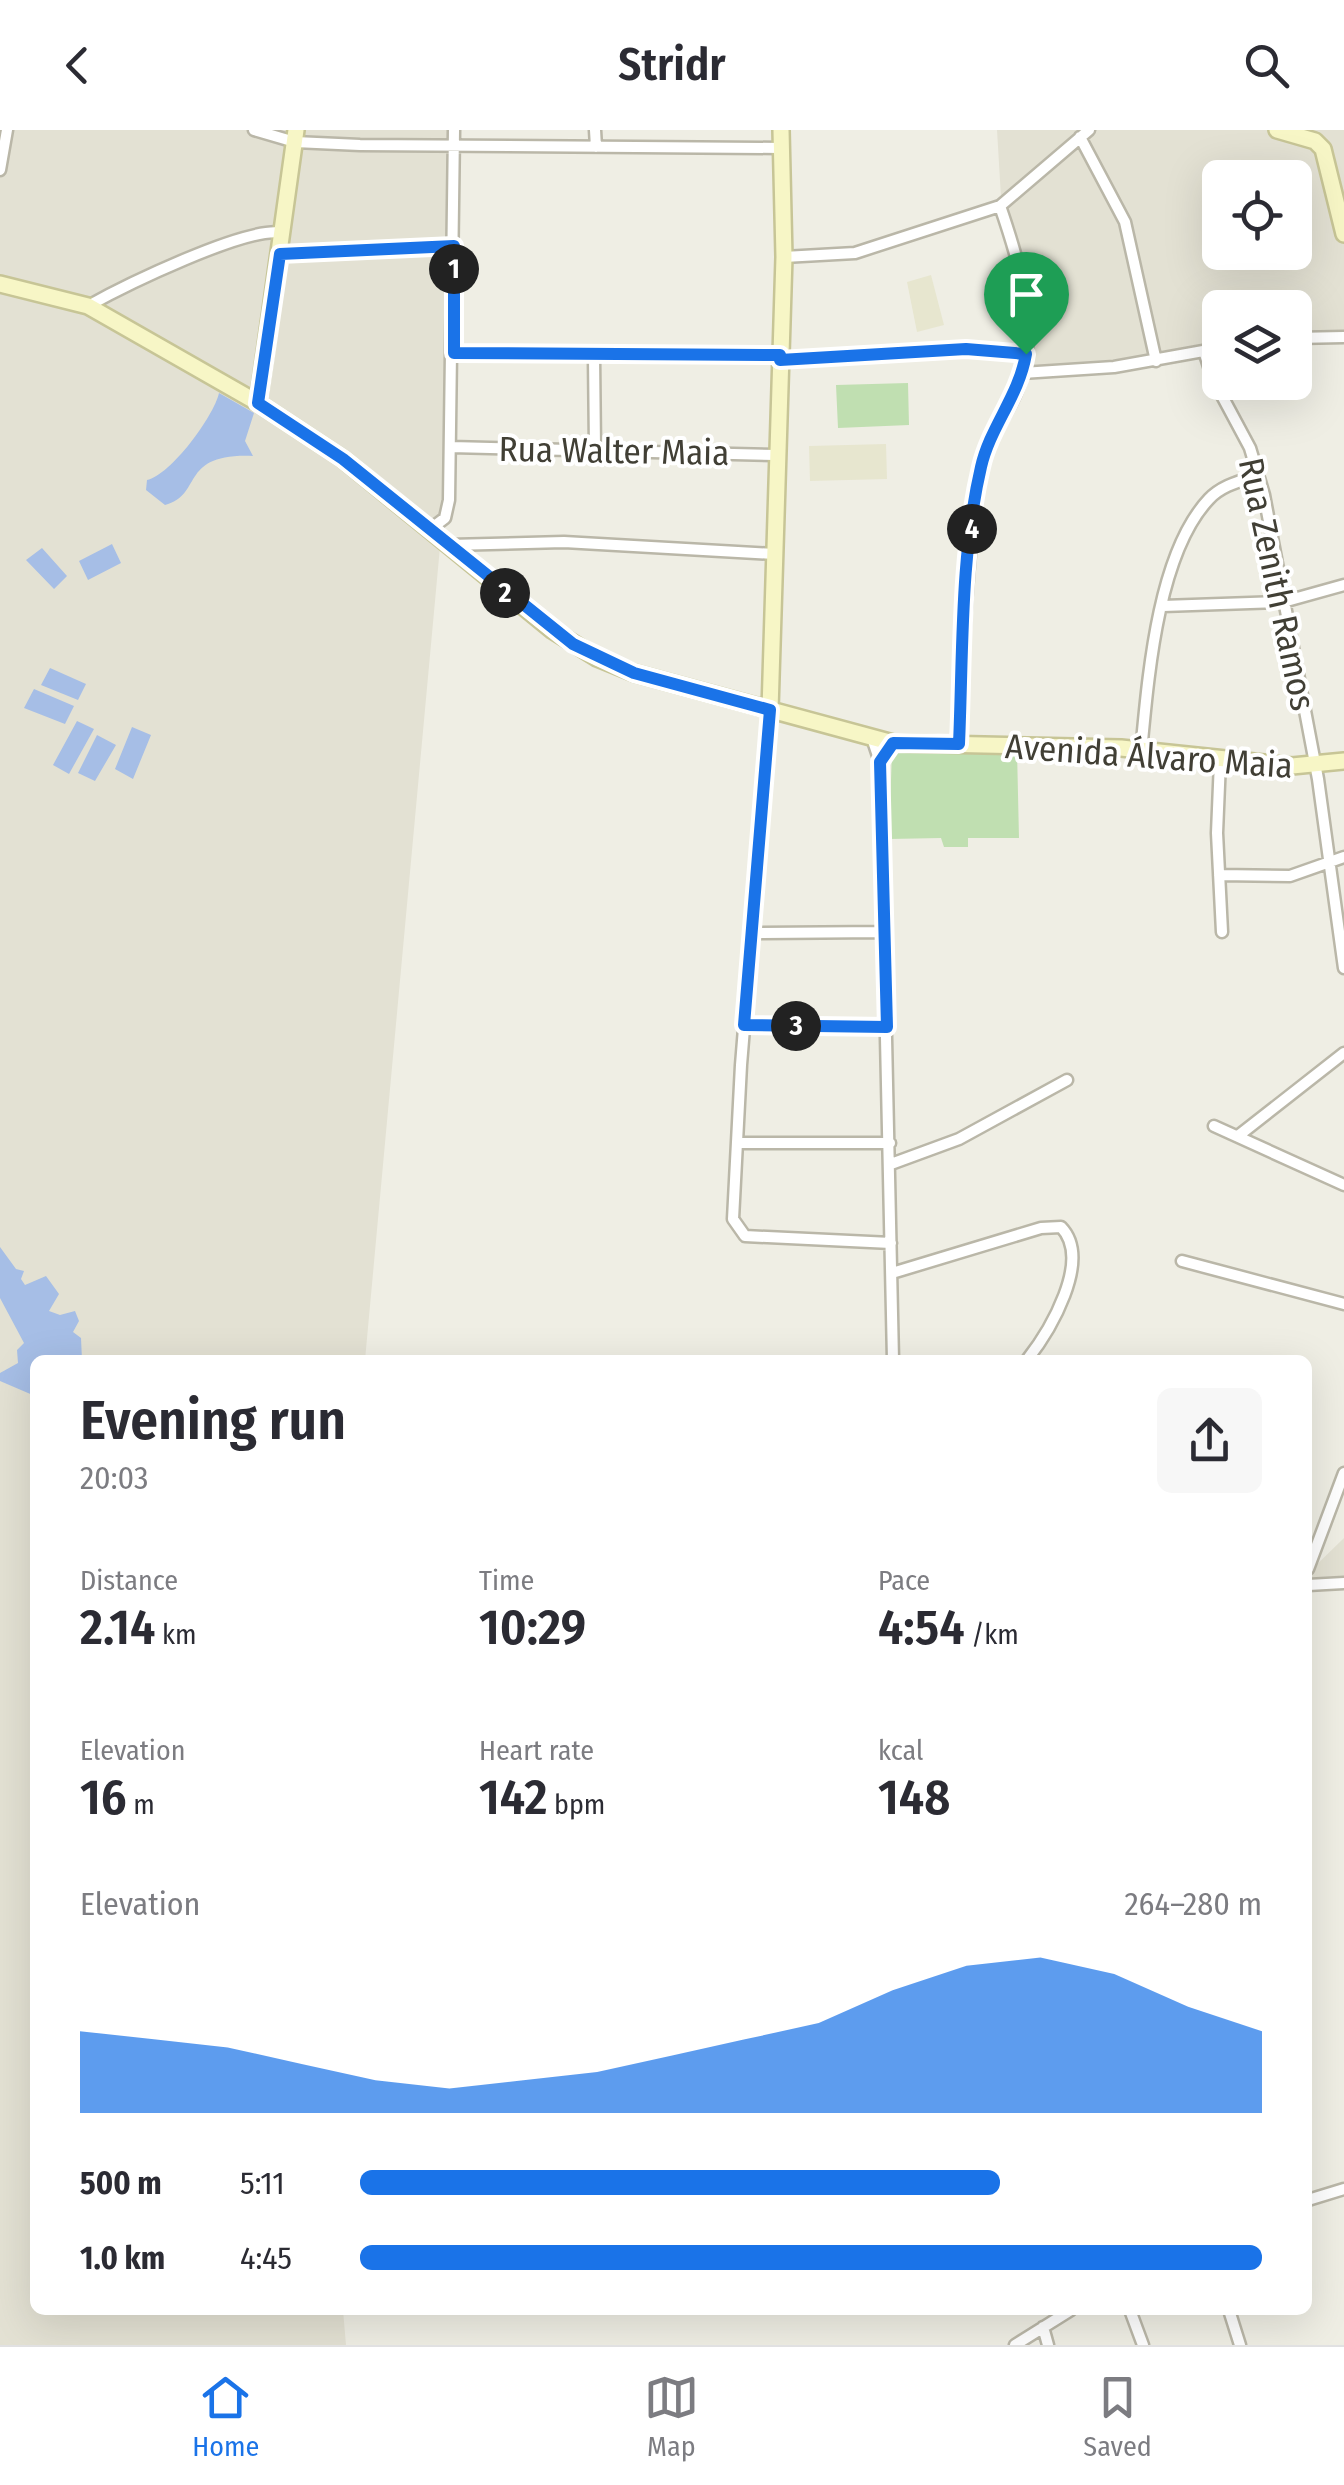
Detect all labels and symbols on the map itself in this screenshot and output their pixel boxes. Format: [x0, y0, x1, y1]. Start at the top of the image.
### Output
pin: 1 [429, 244, 479, 294]
pin [984, 252, 1069, 355]
street label: Rua Walter Maia [498, 428, 730, 474]
street label: Rua Zenith Ramos [1230, 454, 1324, 714]
pin: 4 [947, 504, 997, 554]
pin: 2 [480, 568, 530, 618]
street label: Avenida Álvaro Maia [1004, 725, 1294, 787]
pin: 3 [771, 1001, 821, 1051]

